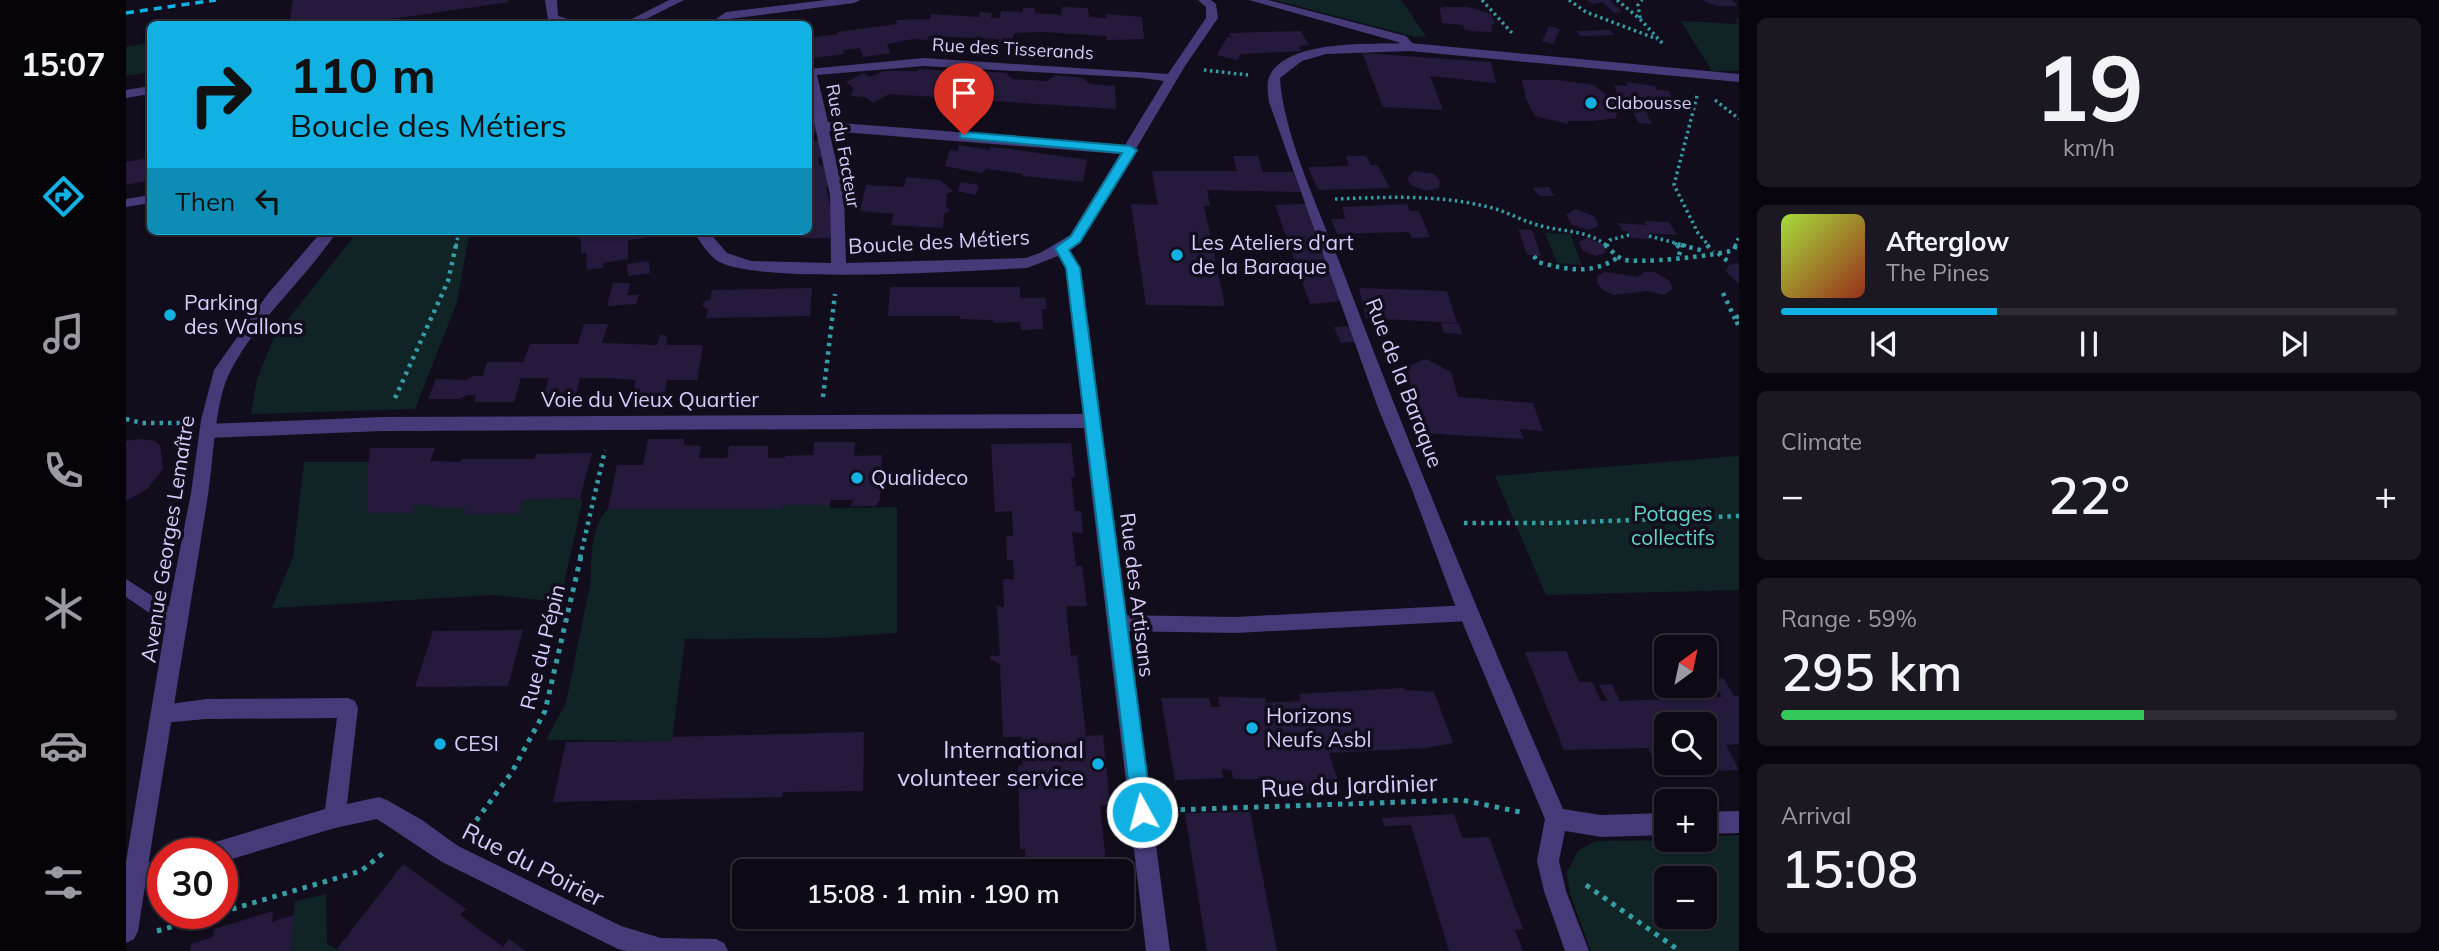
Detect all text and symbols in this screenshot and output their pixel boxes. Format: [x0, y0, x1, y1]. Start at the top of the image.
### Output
text: 19 [2034, 30, 2144, 144]
street label: Rue des Tisserands [932, 33, 1095, 64]
text: 15:07 [21, 44, 105, 84]
text: 110 m [290, 44, 436, 105]
icon: right [175, 49, 266, 140]
pin [934, 63, 994, 135]
icon: arrive [945, 74, 983, 112]
street label: Rue du Facteur [821, 82, 866, 210]
place label: Clabousse [1605, 91, 1692, 114]
marker: Clabousse [1583, 95, 1599, 111]
text: Boucle des Métiers [290, 105, 567, 145]
text: km/h [2063, 133, 2115, 162]
icon: directions [39, 172, 88, 221]
icon: left [249, 182, 287, 220]
text: Then [175, 185, 235, 218]
street label: Boucle des Métiers [848, 223, 1030, 259]
text: Afterglow [1886, 225, 2009, 258]
place label: Les Ateliers d'art de la Baraque [1191, 229, 1354, 279]
marker: Les Ateliers d'art de la Baraque [1169, 247, 1185, 263]
text: The Pines [1886, 258, 1990, 287]
place label: Parking des Wallons [184, 289, 303, 339]
street label: Rue de la Baraque [1361, 294, 1449, 471]
marker: Parking des Wallons [162, 307, 178, 323]
icon: music [39, 309, 88, 358]
icon: previous [1865, 325, 1903, 363]
icon: pause [2070, 325, 2108, 363]
icon: next [2275, 325, 2313, 363]
street label: Voie du Vieux Quartier [541, 386, 759, 412]
street label: Avenue Georges Lemaître [135, 413, 199, 664]
text: Climate [1781, 427, 1862, 456]
icon: phone [39, 446, 88, 495]
text: 22° [2048, 462, 2130, 527]
place label: Qualideco [871, 464, 968, 490]
marker: Qualideco [849, 470, 865, 486]
text: − [1781, 471, 1804, 519]
text: + [2374, 471, 2397, 519]
park label: Potages collectifs [1631, 500, 1715, 550]
street label: Rue des Artisans [1115, 511, 1161, 678]
street label: Rue du Pépin [514, 581, 570, 712]
icon: climate [39, 584, 88, 633]
text: Range · 59% [1781, 604, 1917, 633]
north arrow [1654, 635, 1717, 698]
map controls [1654, 635, 1717, 929]
text: 295 km [1781, 639, 1962, 704]
place label: Horizons Neufs Asbl [1266, 702, 1371, 752]
button: search [1654, 712, 1717, 775]
marker: Horizons Neufs Asbl [1244, 720, 1260, 736]
icon: car [39, 721, 88, 770]
place label: CESI [454, 730, 499, 756]
place label: International volunteer service [897, 734, 1084, 792]
marker: CESI [432, 736, 448, 752]
marker: International volunteer service [1090, 756, 1106, 772]
street label: Rue du Jardinier [1260, 767, 1438, 803]
position arrow [1105, 775, 1179, 849]
button: + [1654, 789, 1717, 852]
text: Arrival [1781, 801, 1851, 830]
street label: Rue du Poirier [458, 816, 610, 913]
text: 15:08 [1781, 836, 1918, 901]
speed limit sign: 30 [147, 838, 238, 929]
icon: filters [39, 858, 88, 907]
button: − [1654, 866, 1717, 929]
text: 15:08 · 1 min · 190 m [806, 877, 1060, 910]

